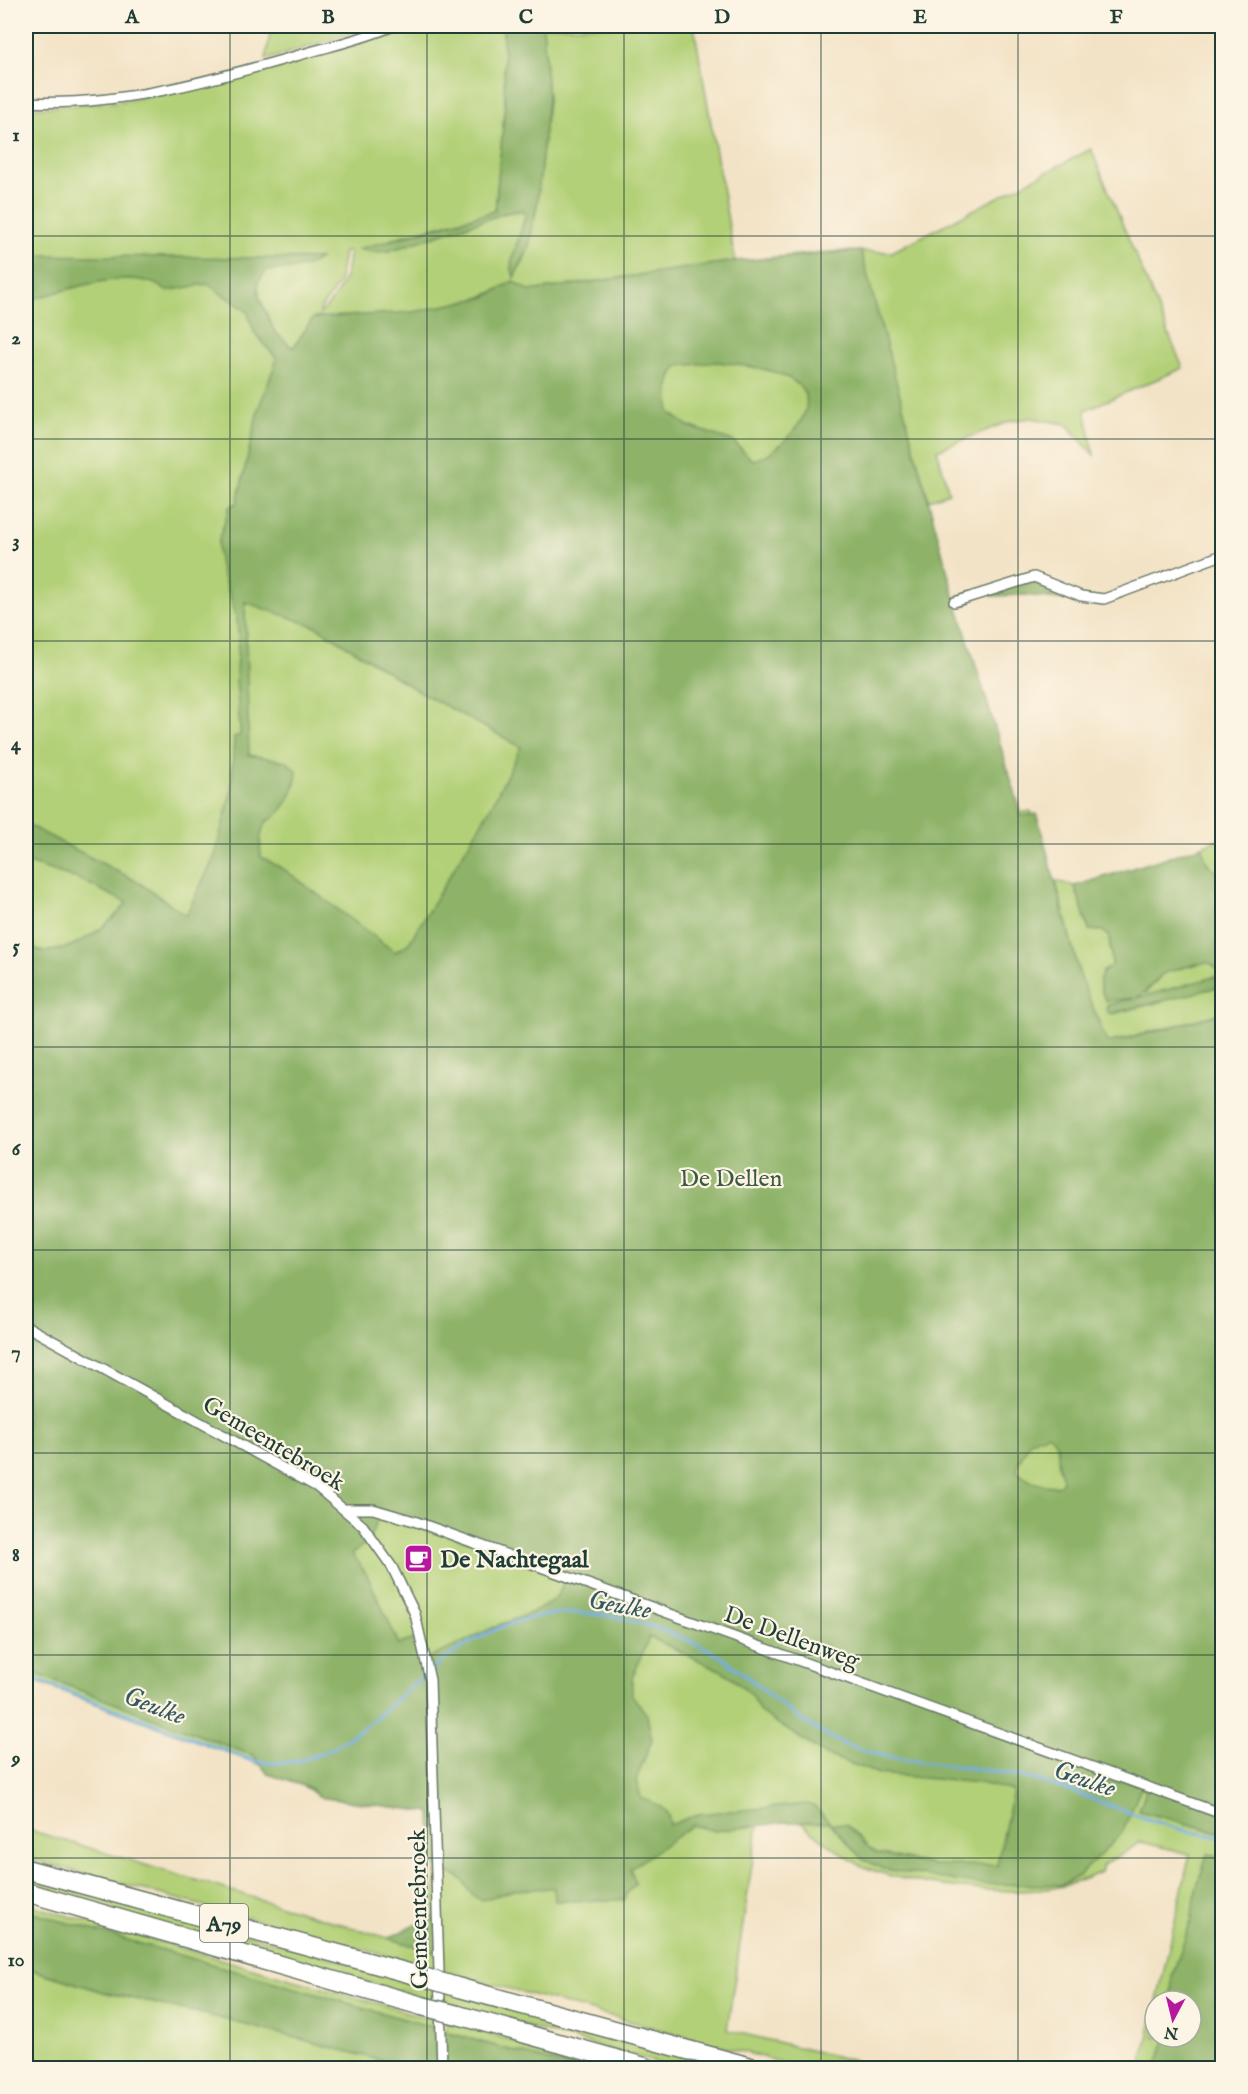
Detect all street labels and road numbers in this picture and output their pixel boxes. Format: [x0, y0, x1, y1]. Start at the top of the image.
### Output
street label: Gemeentebroek [196, 1390, 350, 1499]
street label: De Dellenweg [719, 1600, 864, 1678]
street label: Gemeentebroek [403, 1828, 436, 1990]
road number: A79 [200, 1904, 248, 1942]

